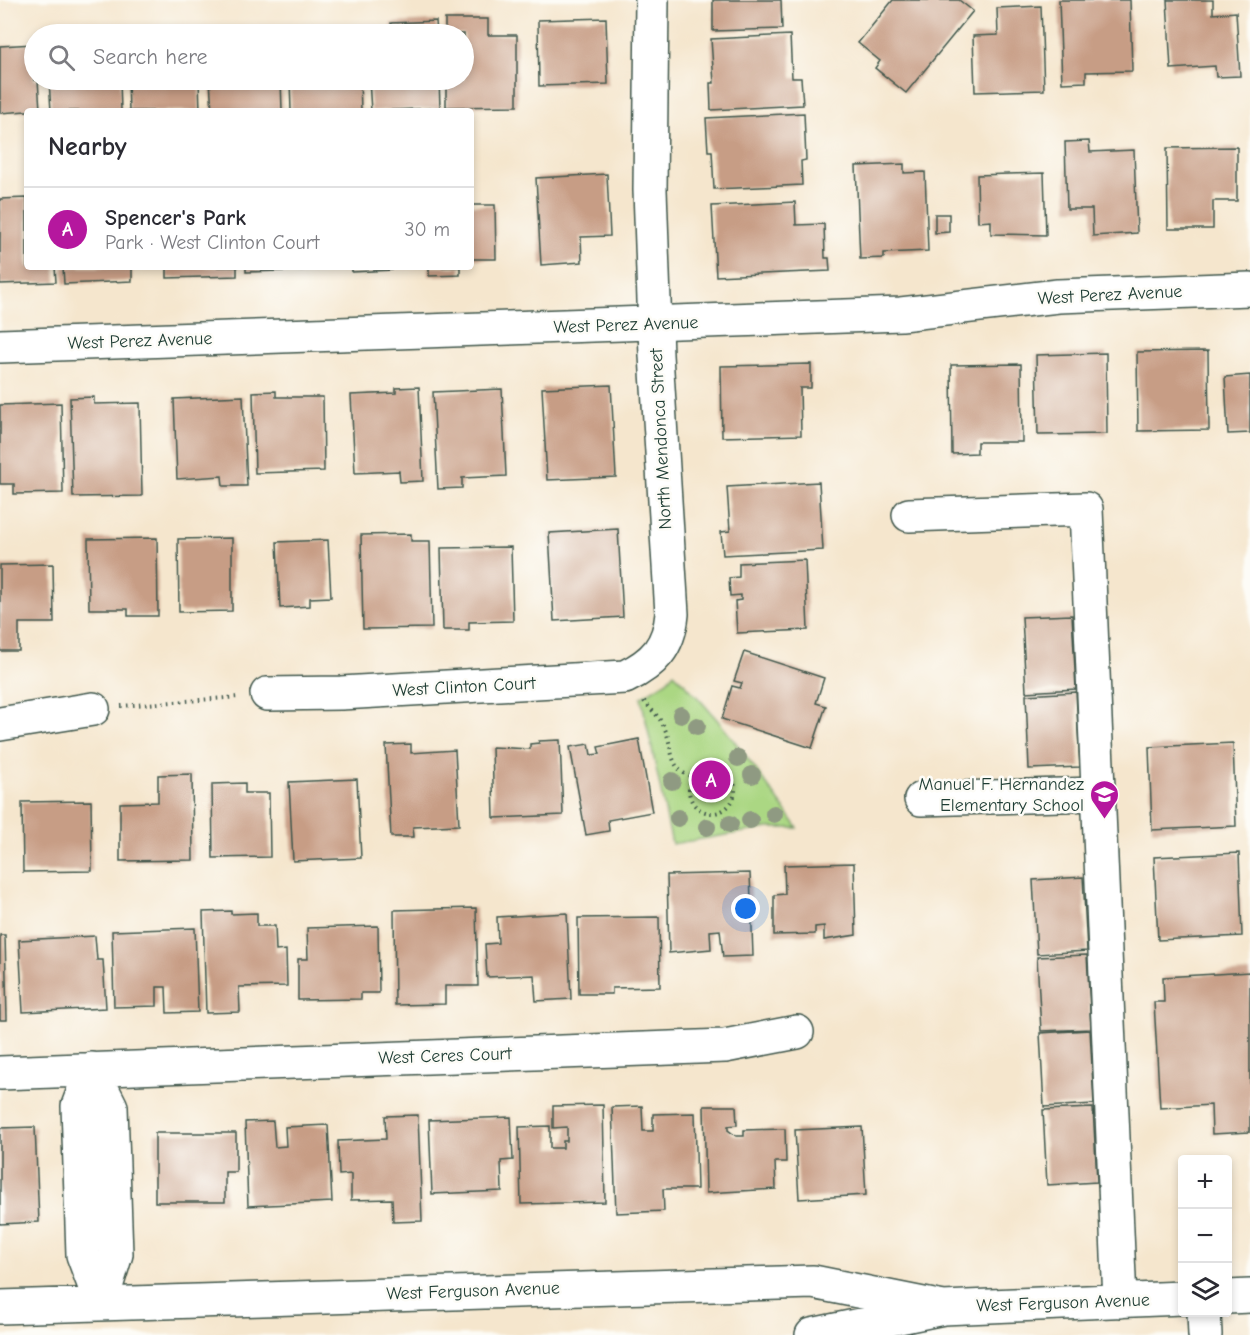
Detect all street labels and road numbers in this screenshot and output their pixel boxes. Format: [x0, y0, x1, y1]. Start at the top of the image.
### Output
street label: West Perez Avenue [1037, 281, 1183, 309]
street label: West Perez Avenue [553, 312, 699, 338]
street label: West Perez Avenue [67, 328, 213, 354]
street label: North Mendonca Street [646, 347, 676, 530]
street label: West Clinton Court [392, 673, 537, 701]
street label: West Ceres Court [378, 1043, 513, 1069]
street label: West Ferguson Avenue [386, 1277, 560, 1305]
street label: West Ferguson Avenue [976, 1289, 1150, 1317]

